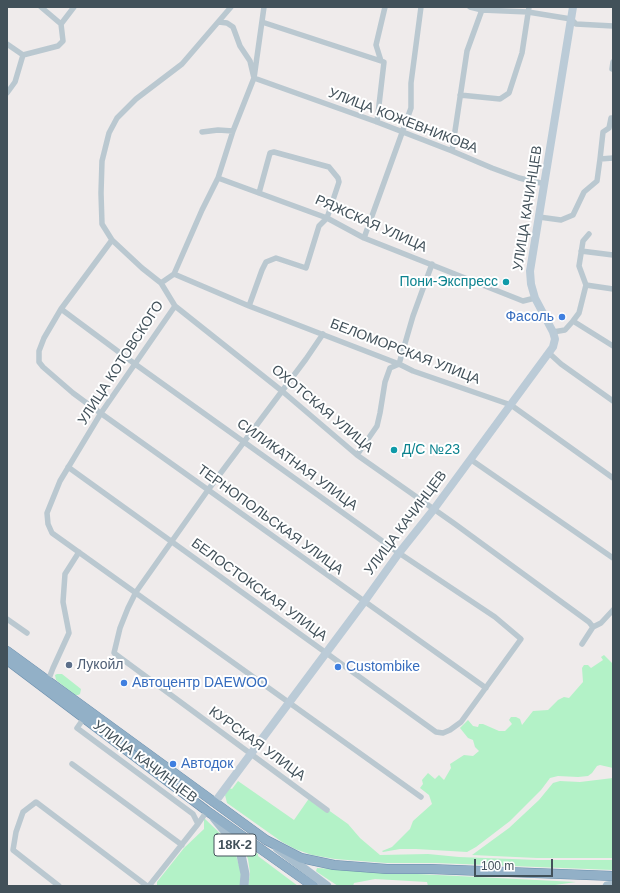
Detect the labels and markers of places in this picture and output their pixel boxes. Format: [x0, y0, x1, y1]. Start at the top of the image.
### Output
place label: Пони-Экспресс [399, 274, 498, 290]
marker: Пони-Экспресс [501, 277, 511, 287]
place label: Фасоль [505, 309, 554, 325]
marker: Фасоль [557, 312, 567, 322]
place label: Д/С №23 [402, 442, 460, 458]
marker: Д/С №23 [389, 445, 399, 455]
place label: Лукойл [77, 657, 123, 673]
place label: Custombike [346, 659, 420, 675]
marker: Лукойл [64, 660, 74, 670]
marker: Custombike [333, 662, 343, 672]
place label: Автоцентр DAEWOO [132, 675, 268, 691]
marker: Автоцентр DAEWOO [119, 678, 129, 688]
place label: Автодок [181, 756, 233, 772]
marker: Автодок [168, 759, 178, 769]

